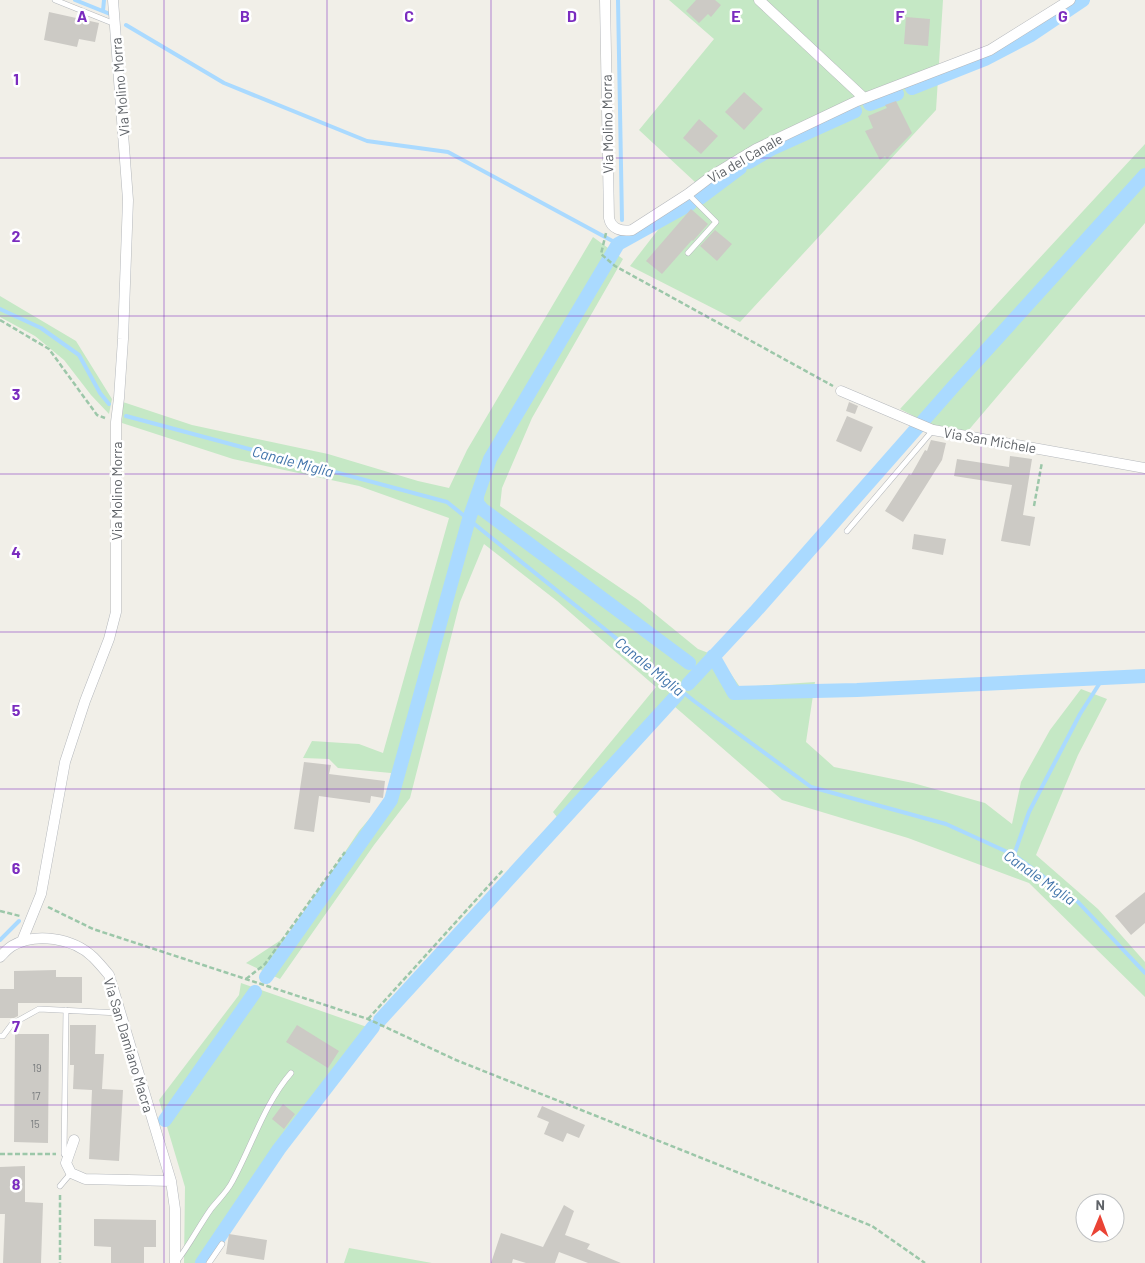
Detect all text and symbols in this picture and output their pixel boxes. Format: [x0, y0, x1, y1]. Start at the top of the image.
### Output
text: A [77, 6, 88, 25]
text: B [240, 6, 250, 25]
text: C [404, 6, 414, 25]
text: D [567, 6, 577, 25]
text: E [731, 6, 741, 25]
text: F [896, 6, 905, 25]
text: G [1058, 6, 1068, 25]
street label: Via Molino Morra [107, 37, 133, 137]
text: 1 [13, 69, 19, 88]
street label: Via Molino Morra [598, 74, 616, 174]
street label: Via del Canale [704, 130, 786, 186]
text: 2 [12, 226, 21, 245]
text: 3 [12, 384, 20, 403]
street label: Via San Michele [942, 423, 1038, 457]
street label: Via Molino Morra [108, 441, 125, 541]
water label: Canale Miglia [250, 442, 336, 480]
text: 4 [11, 542, 21, 561]
water label: Canale Miglia [612, 633, 688, 699]
text: 5 [12, 700, 21, 719]
water label: Canale Miglia [1001, 846, 1079, 908]
text: 6 [12, 858, 21, 877]
street label: Via San Damiano Macra [100, 976, 158, 1114]
text: 7 [12, 1016, 20, 1035]
house number: 19 [32, 1061, 42, 1074]
house number: 17 [31, 1089, 41, 1102]
house number: 15 [30, 1117, 40, 1130]
text: 8 [12, 1174, 21, 1193]
north arrow [1075, 1193, 1125, 1243]
text: N [1095, 1196, 1105, 1213]

